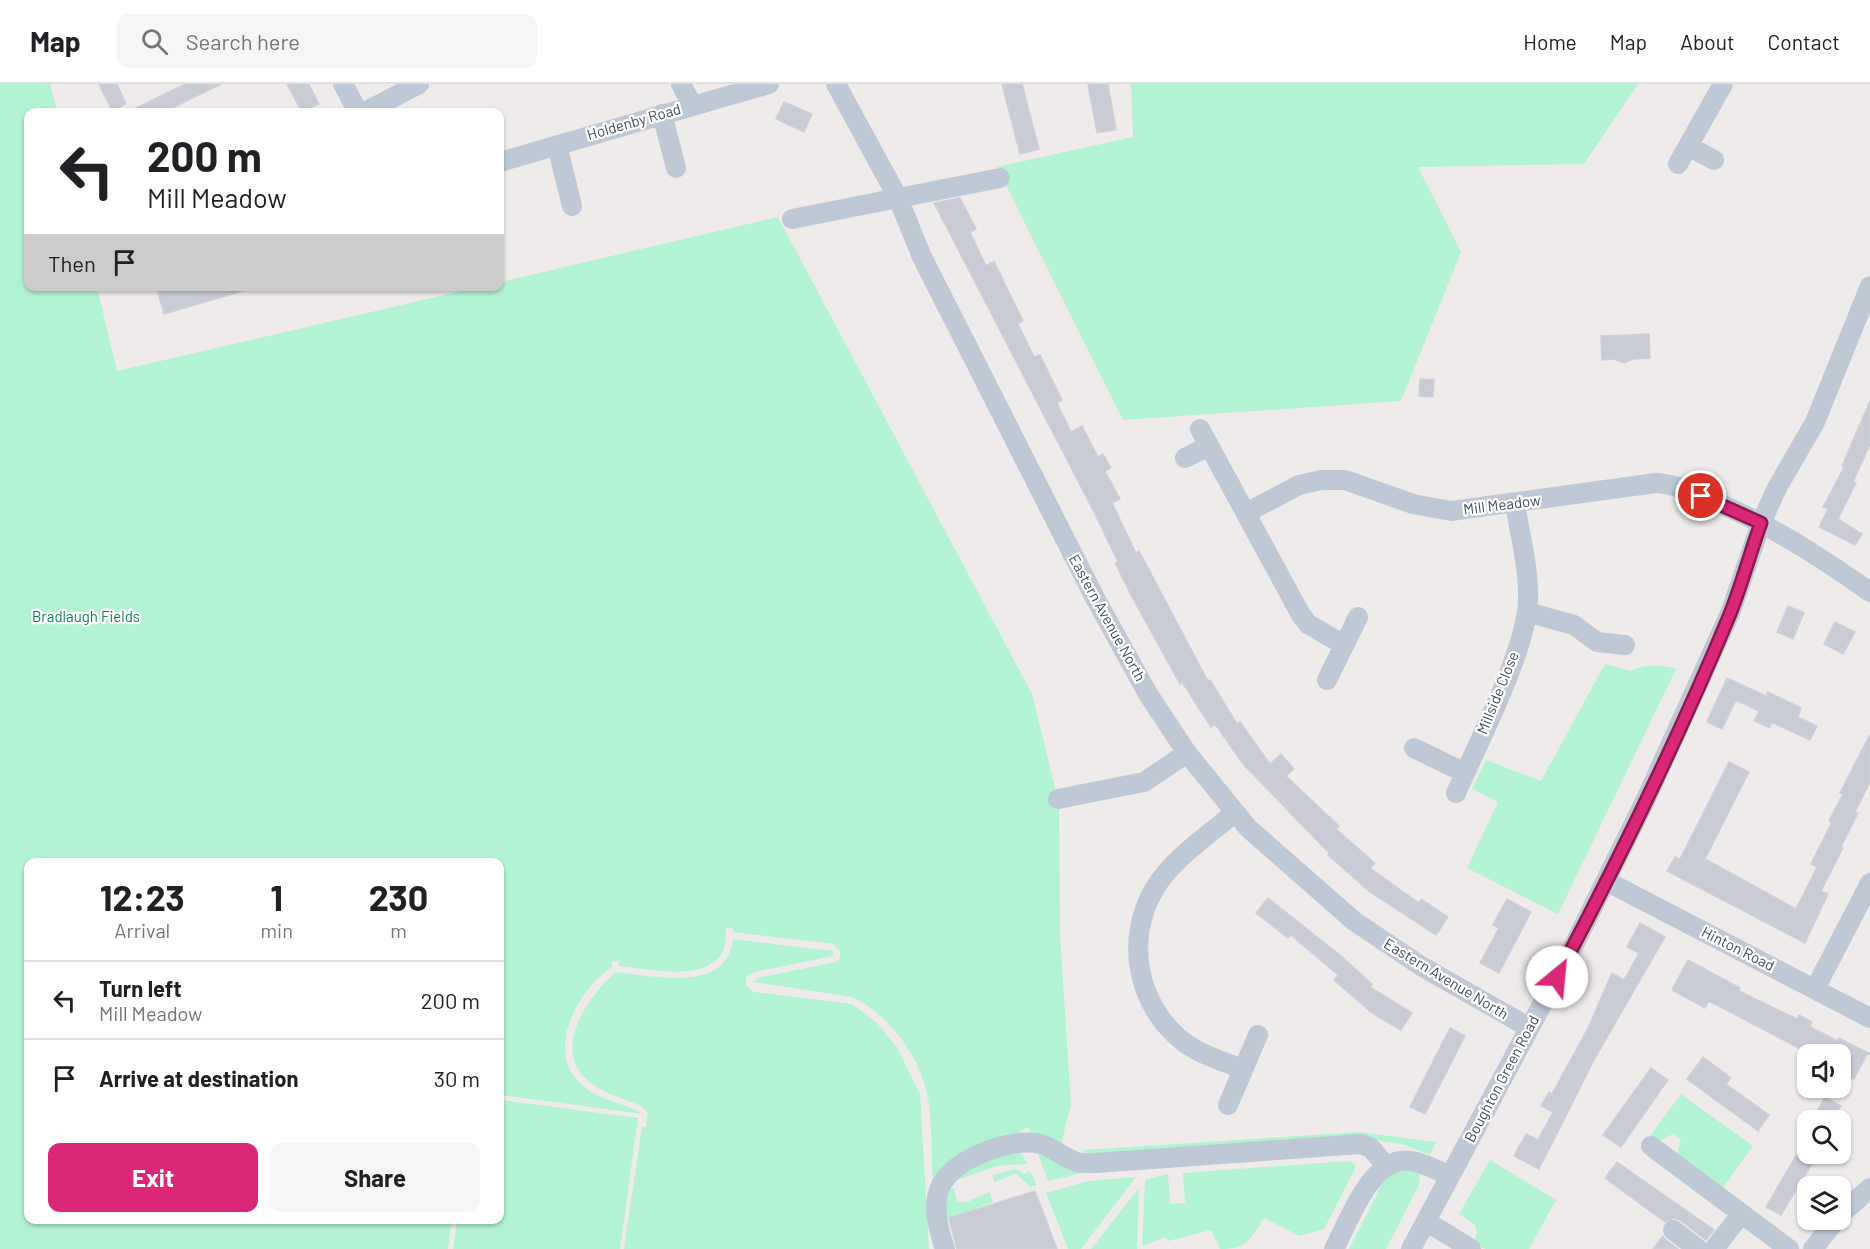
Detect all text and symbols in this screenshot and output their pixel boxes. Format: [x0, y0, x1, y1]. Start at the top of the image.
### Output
search box [117, 14, 537, 68]
text: Map [30, 24, 81, 58]
icon: search [138, 25, 171, 58]
text: Search here [186, 28, 300, 54]
text: Home [1523, 29, 1577, 54]
text: Map [1610, 29, 1647, 54]
text: About [1680, 29, 1735, 54]
text: Contact [1768, 29, 1840, 54]
street label: Holdenby Road [585, 99, 683, 143]
text: 200 m [147, 130, 262, 180]
icon: left [48, 132, 126, 210]
text: Mill Meadow [147, 181, 287, 213]
icon: arrive [108, 246, 141, 279]
text: Then [48, 250, 96, 276]
pin [1675, 470, 1726, 521]
icon: arrive [1684, 479, 1717, 512]
street label: Mill Meadow [1462, 490, 1542, 518]
street label: Eastern Avenue North [1066, 551, 1150, 684]
park label: Bradlaugh Fields [32, 607, 140, 625]
street label: Millside Close [1472, 649, 1522, 737]
text: 12:23 [100, 875, 185, 918]
text: 1 [270, 875, 283, 918]
text: 230 [369, 875, 428, 918]
text: Arrival [114, 918, 170, 942]
text: min [261, 918, 293, 942]
text: m [390, 918, 407, 942]
street label: Hinton Road [1699, 922, 1778, 974]
street label: Eastern Avenue North [1381, 934, 1512, 1022]
position arrow [1525, 945, 1589, 1009]
text: Turn left [99, 975, 182, 1001]
icon: left [48, 984, 81, 1017]
text: 200 m [421, 987, 480, 1013]
text: Mill Meadow [99, 1001, 203, 1025]
street label: Boughton Green Road [1460, 1012, 1542, 1145]
map controls [1797, 1044, 1851, 1230]
button: sound [1797, 1044, 1851, 1098]
icon: arrive [48, 1062, 81, 1095]
text: Arrive at destination [99, 1065, 298, 1091]
text: 30 m [434, 1065, 480, 1091]
button: search [1797, 1110, 1851, 1164]
button: Exit [48, 1143, 258, 1212]
button: Share [270, 1143, 480, 1212]
button: layers [1797, 1176, 1851, 1230]

